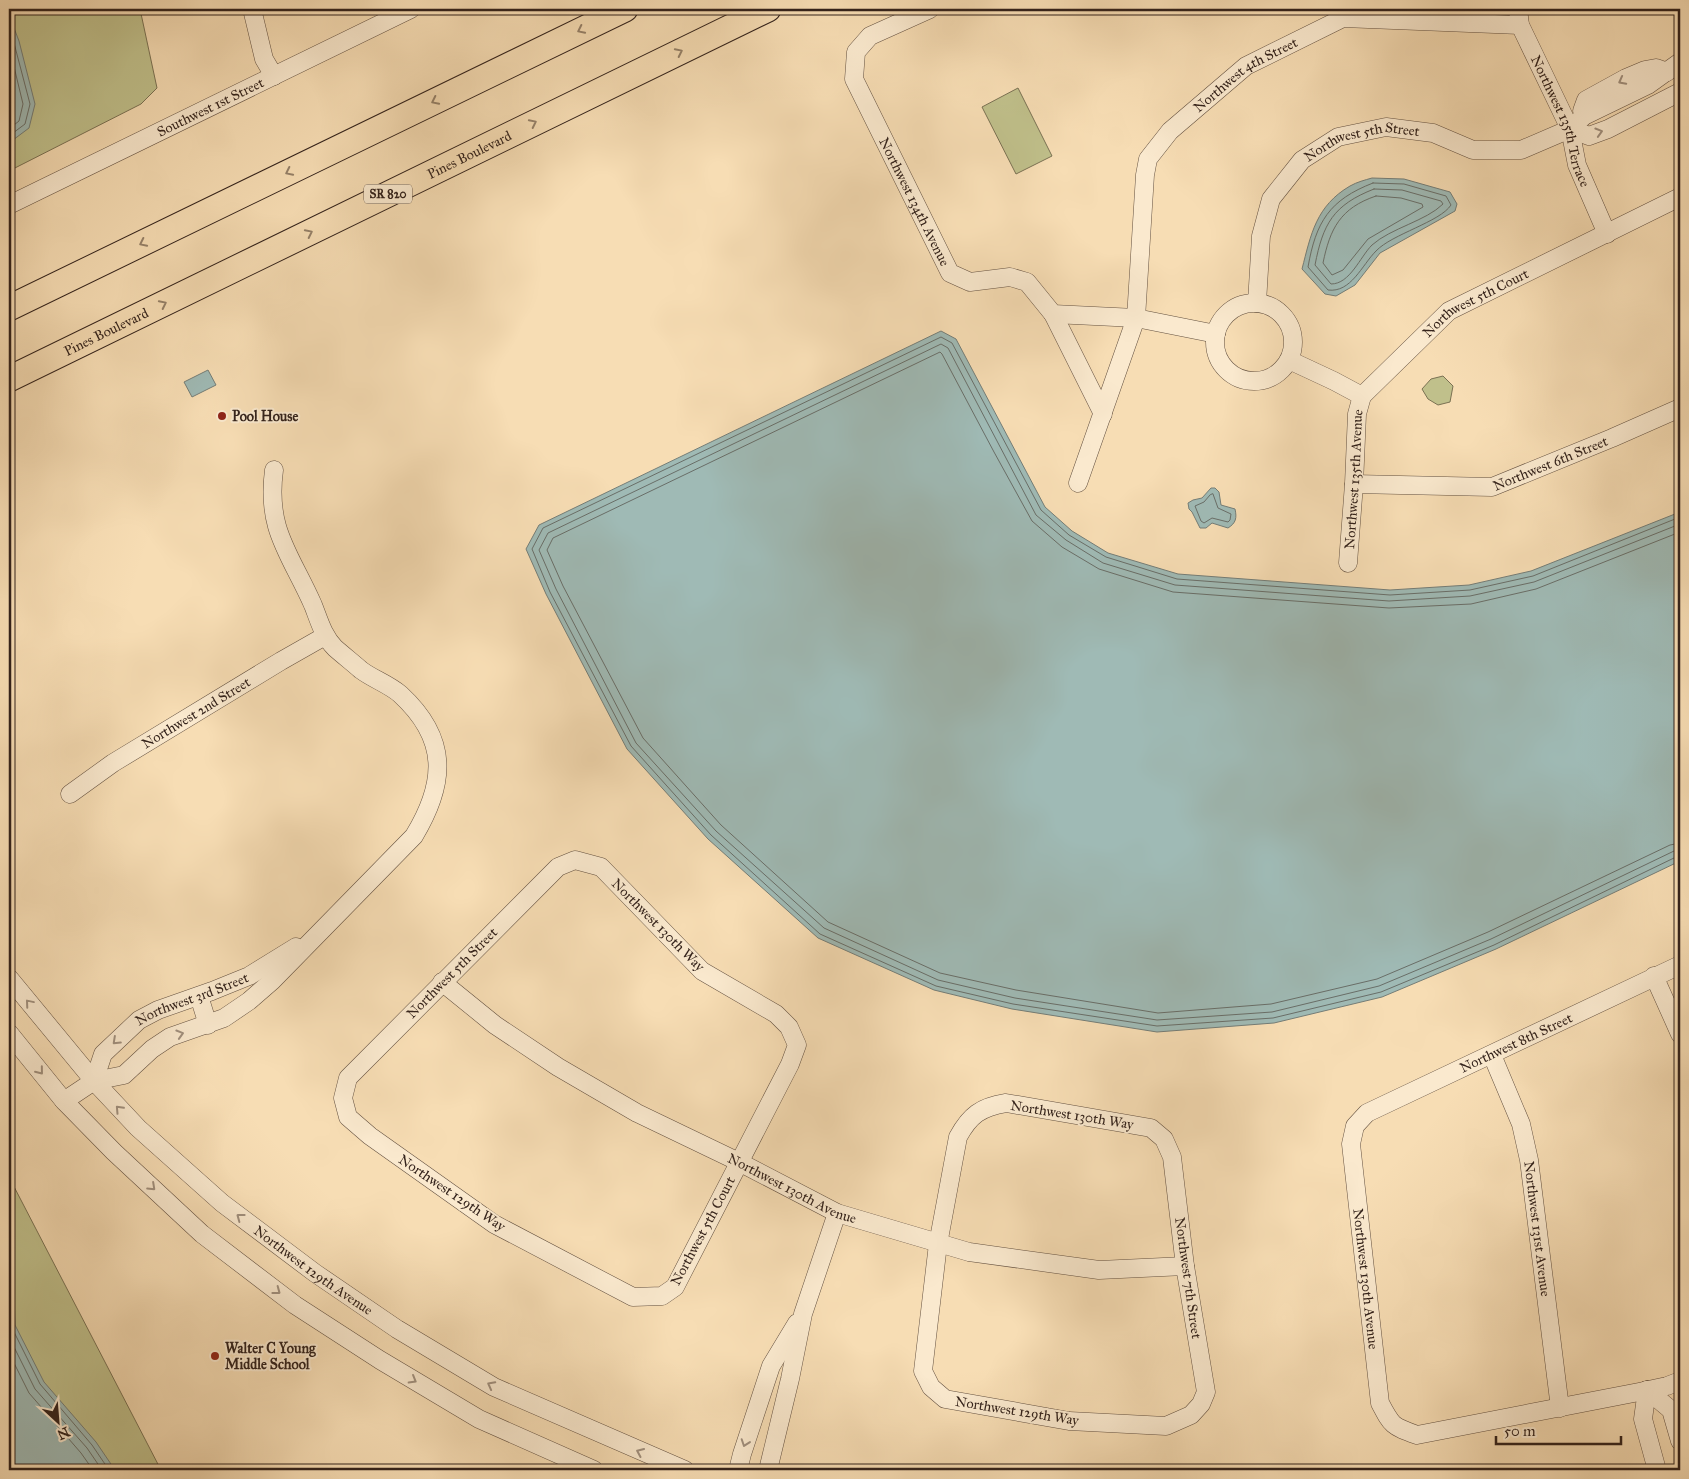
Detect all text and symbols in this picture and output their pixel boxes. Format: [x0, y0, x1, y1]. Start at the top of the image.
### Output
one-way arrow [577, 24, 586, 34]
street label: Northwest 4th Street [1190, 33, 1300, 116]
one-way arrow [674, 48, 683, 58]
street label: Northwest 135th Terrace [1527, 53, 1594, 190]
street label: Southwest 1st Street [154, 74, 267, 140]
one-way arrow [1618, 75, 1627, 85]
one-way arrow [431, 95, 440, 105]
street label: Northwest 5th Street [1301, 118, 1421, 165]
one-way arrow [528, 119, 537, 129]
street label: Pines Boulevard [424, 127, 514, 182]
one-way arrow [1594, 128, 1602, 138]
street label: Northwest 134th Avenue [876, 135, 954, 269]
one-way arrow [285, 166, 294, 176]
road number: SR 820 [364, 184, 412, 203]
one-way arrow [304, 229, 313, 239]
one-way arrow [139, 237, 148, 247]
street label: Northwest 5th Court [1419, 265, 1531, 341]
one-way arrow [157, 300, 166, 310]
street label: Pines Boulevard [61, 304, 151, 359]
street label: Northwest 135th Avenue [1341, 407, 1367, 550]
place label: Pool House [232, 408, 298, 425]
marker: Pool House [216, 410, 228, 422]
street label: Northwest 6th Street [1490, 432, 1610, 494]
street label: Northwest 2nd Street [138, 673, 253, 752]
street label: Northwest 130th Way [608, 875, 708, 975]
street label: Northwest 5th Street [403, 924, 501, 1022]
street label: Northwest 3rd Street [132, 969, 251, 1029]
one-way arrow [26, 1000, 35, 1009]
street label: Northwest 8th Street [1457, 1009, 1575, 1077]
one-way arrow [176, 1029, 184, 1039]
one-way arrow [113, 1035, 122, 1044]
one-way arrow [34, 1065, 43, 1074]
street label: Northwest 130th Way [1009, 1097, 1135, 1133]
one-way arrow [116, 1105, 125, 1114]
street label: Northwest 130th Avenue [725, 1149, 859, 1227]
street label: Northwest 129th Way [395, 1151, 509, 1235]
street label: Northwest 131st Avenue [1521, 1160, 1555, 1298]
street label: Northwest 5th Court [667, 1173, 739, 1288]
one-way arrow [146, 1181, 155, 1190]
street label: Northwest 130th Avenue [1350, 1207, 1382, 1350]
one-way arrow [236, 1214, 246, 1223]
street label: Northwest 7th Street [1171, 1216, 1205, 1340]
street label: Northwest 129th Avenue [251, 1222, 376, 1319]
one-way arrow [271, 1286, 280, 1294]
place label: Walter C Young Middle School [225, 1340, 316, 1373]
marker: Walter C Young Middle School [209, 1350, 221, 1362]
one-way arrow [408, 1373, 417, 1383]
one-way arrow [488, 1381, 497, 1391]
street label: Northwest 129th Way [954, 1393, 1081, 1429]
north arrow [32, 1396, 82, 1446]
scale bar [1496, 1414, 1622, 1446]
text: 50 m [1504, 1422, 1536, 1440]
text: N [54, 1423, 73, 1444]
one-way arrow [741, 1439, 751, 1447]
one-way arrow [636, 1447, 645, 1458]

